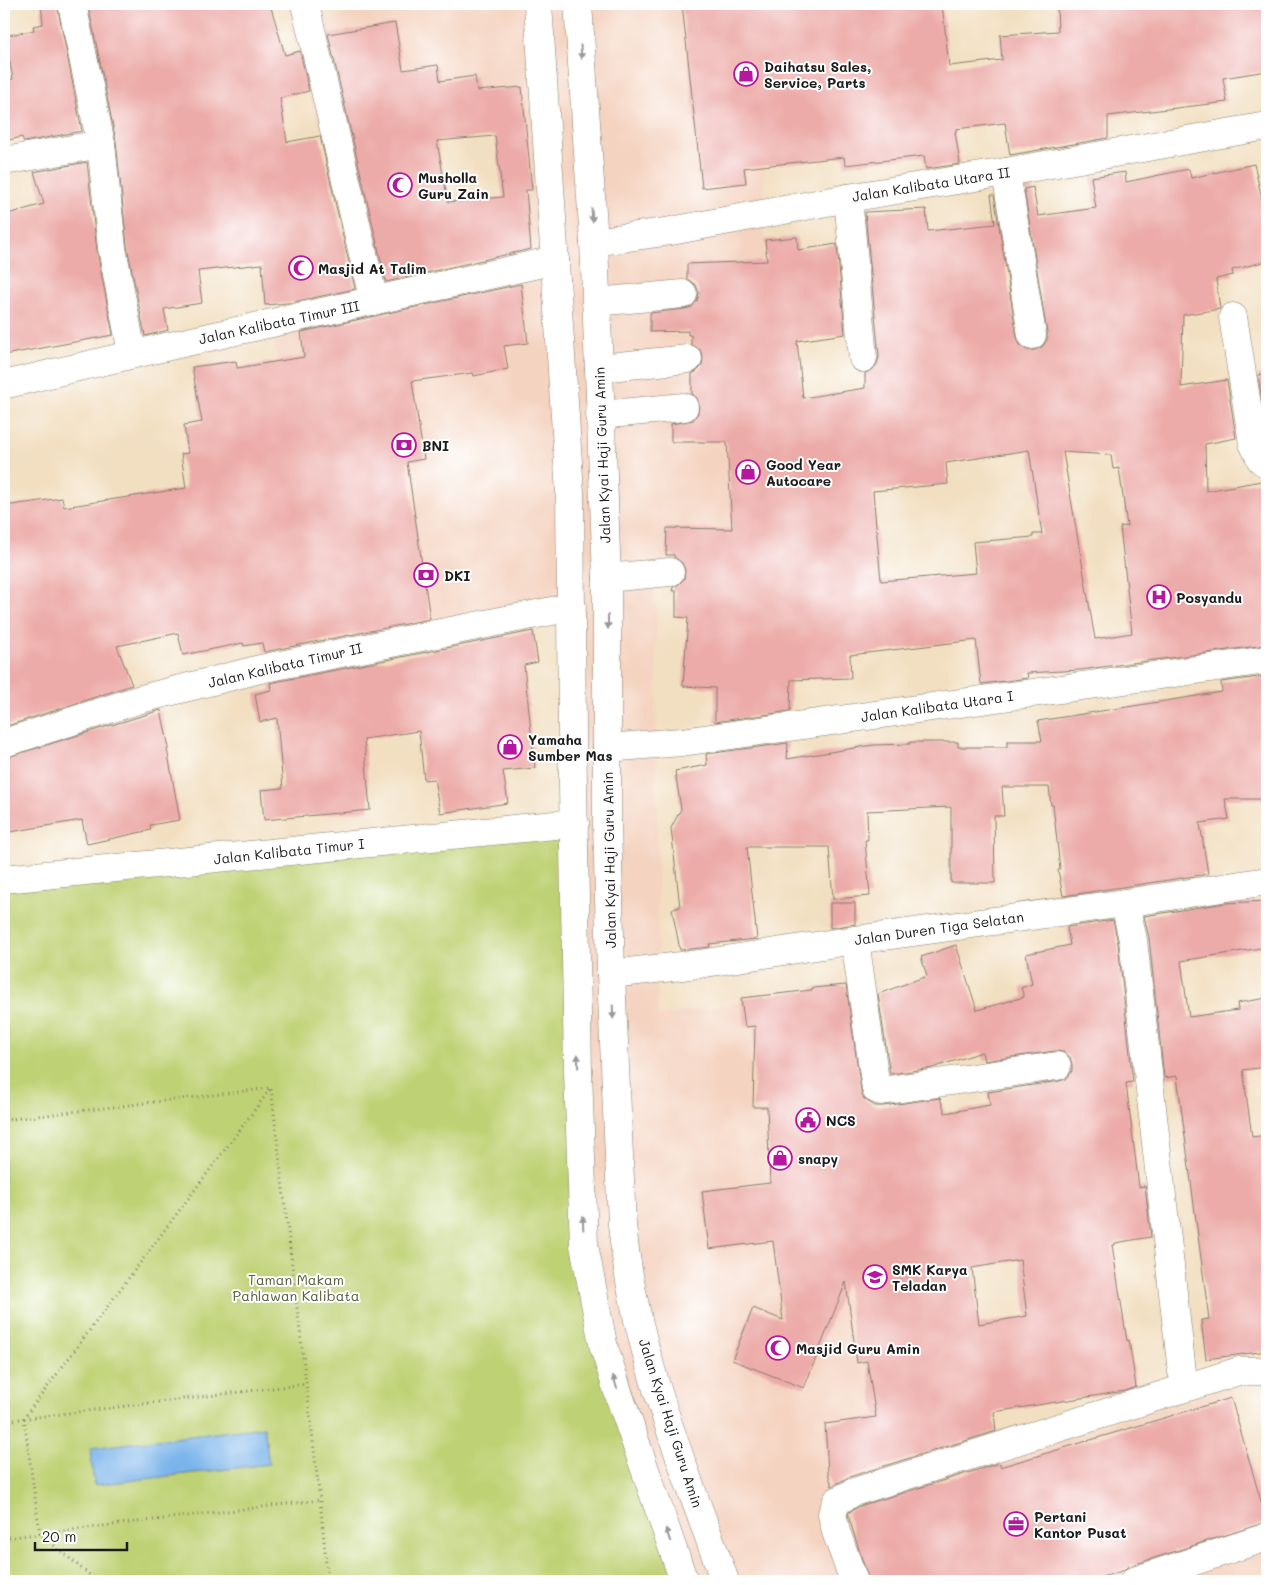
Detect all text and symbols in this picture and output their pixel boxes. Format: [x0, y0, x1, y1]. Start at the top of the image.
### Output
one-way arrow [577, 45, 585, 61]
place label: Daihatsu Sales, Service, Parts [764, 57, 871, 92]
shop icon: Daihatsu Sales, Service, Parts [733, 61, 759, 87]
street label: Jalan Kalibata Utara II [851, 162, 1011, 206]
place label: Musholla Guru Zain [418, 168, 488, 203]
mosque icon: Musholla Guru Zain [387, 172, 413, 198]
one-way arrow [588, 207, 596, 223]
mosque icon: Masjid At Talim [288, 255, 314, 281]
place label: Masjid At Talim [318, 259, 426, 278]
street label: Jalan Kalibata Timur III [197, 296, 361, 348]
street label: Jalan Kyai Haji Guru Amin [589, 367, 615, 543]
bank icon: BNI [391, 432, 417, 458]
place label: BNI [422, 436, 449, 455]
place label: Good Year Autocare [766, 455, 841, 490]
shop icon: Good Year Autocare [735, 459, 761, 485]
bank icon: DKI [413, 562, 439, 588]
place label: DKI [444, 566, 470, 585]
hospital icon: Posyandu [1146, 584, 1172, 610]
place label: Posyandu [1176, 588, 1242, 607]
one-way arrow [604, 614, 612, 630]
street label: Jalan Kalibata Timur II [206, 638, 364, 692]
street label: Jalan Kalibata Utara I [860, 686, 1014, 726]
place label: Yamaha Sumber Mas [528, 730, 612, 765]
shop icon: Yamaha Sumber Mas [497, 734, 523, 760]
street label: Jalan Kyai Haji Guru Amin [598, 772, 620, 948]
street label: Jalan Kalibata Timur I [213, 834, 365, 868]
street label: Jalan Duren Tiga Selatan [853, 907, 1025, 949]
one-way arrow [609, 1004, 617, 1020]
one-way arrow [574, 1052, 582, 1068]
public building icon: NCS [795, 1107, 821, 1133]
place label: NCS [826, 1111, 856, 1130]
shop icon: snapy [767, 1145, 793, 1171]
place label: snapy [798, 1149, 839, 1168]
one-way arrow [579, 1215, 587, 1231]
place label: SMK Karya Teladan [892, 1260, 968, 1295]
school or university icon: SMK Karya Teladan [862, 1264, 888, 1290]
park label: Taman Makam Pahlawan Kalibata [233, 1270, 359, 1305]
mosque icon: Masjid Guru Amin [765, 1335, 791, 1361]
street label: Jalan Kyai Haji Guru Amin [635, 1336, 707, 1510]
place label: Masjid Guru Amin [796, 1339, 920, 1358]
one-way arrow [611, 1374, 618, 1389]
place label: Pertani Kantor Pusat [1034, 1507, 1126, 1542]
office icon: Pertani Kantor Pusat [1003, 1511, 1029, 1537]
scale bar [35, 1520, 128, 1552]
text: 20 m [42, 1526, 76, 1546]
one-way arrow [664, 1527, 672, 1542]

